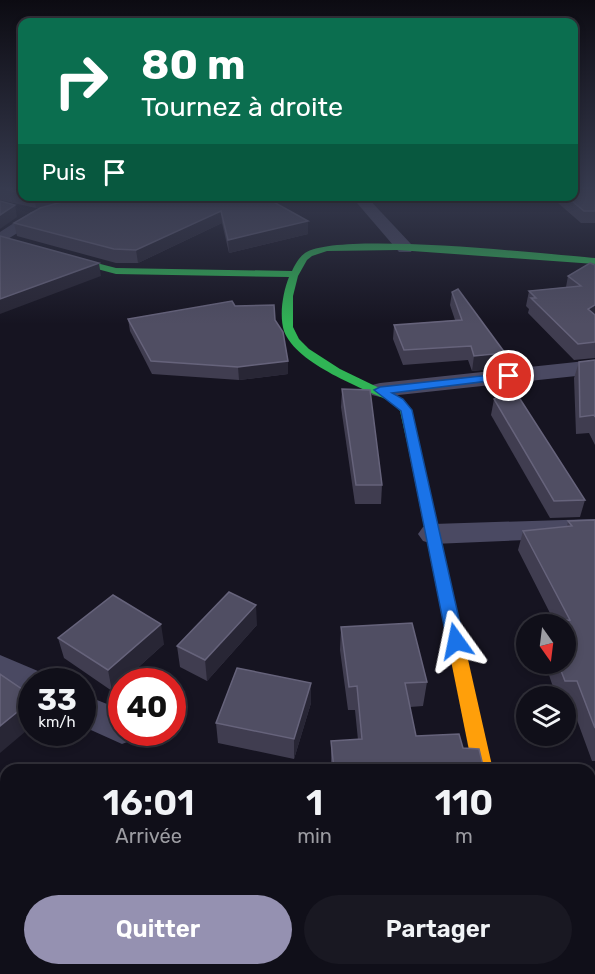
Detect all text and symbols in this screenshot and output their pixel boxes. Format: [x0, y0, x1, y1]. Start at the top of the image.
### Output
text: 80 m [141, 40, 245, 90]
icon: right [42, 42, 120, 120]
text: Tournez à droite [141, 91, 343, 123]
icon: arrive [98, 156, 131, 189]
text: Puis [42, 159, 86, 186]
pin [483, 350, 534, 401]
icon: arrive [492, 359, 525, 392]
position arrow [424, 609, 488, 673]
north arrow [516, 614, 576, 674]
map controls [516, 614, 576, 746]
speed limit sign: 40 [108, 668, 186, 746]
text: 33 [37, 682, 77, 718]
button: layers [516, 686, 576, 746]
text: km/h [38, 713, 76, 731]
text: 16:01 [103, 781, 194, 824]
text: 1 [306, 781, 323, 824]
text: 110 [435, 781, 493, 824]
text: Arrivée [115, 824, 182, 848]
text: min [297, 824, 332, 848]
text: m [455, 824, 473, 848]
button: Quitter [24, 895, 292, 964]
button: Partager [304, 895, 572, 964]

